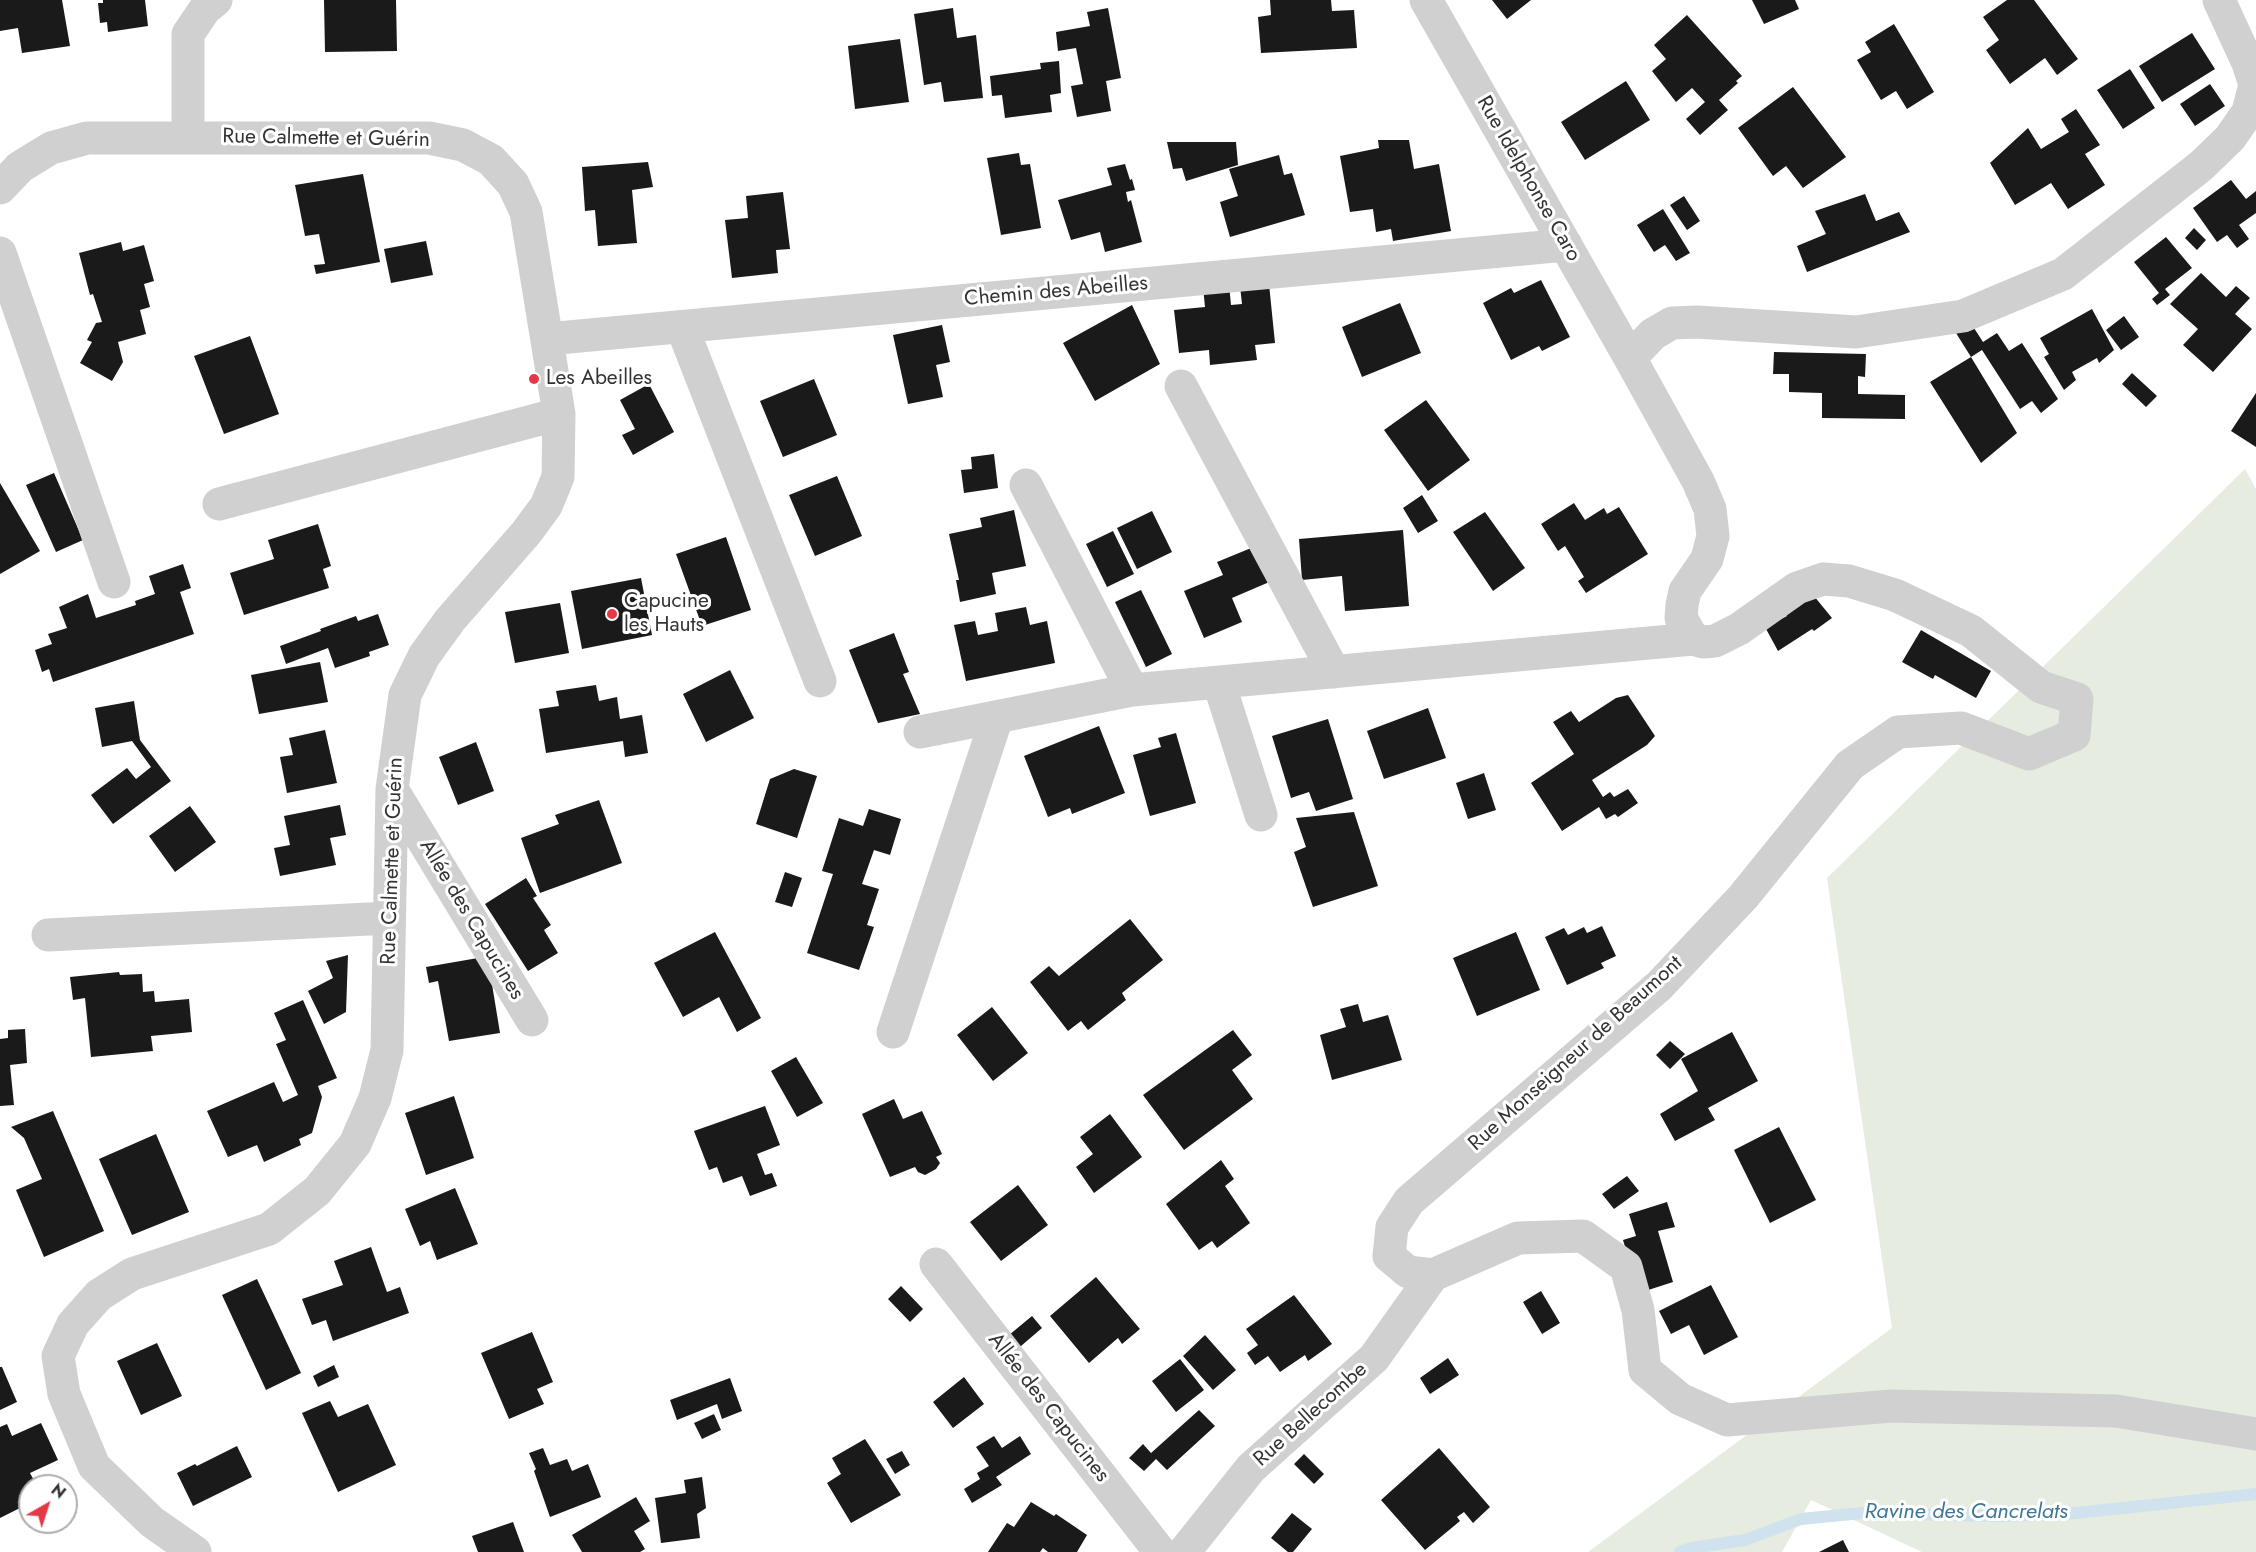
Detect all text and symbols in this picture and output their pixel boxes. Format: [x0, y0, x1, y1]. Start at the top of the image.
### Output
street label: Rue Idelphonse Caro [1470, 92, 1586, 266]
street label: Rue Calmette et Guérin [222, 125, 430, 153]
street label: Chemin des Abeilles [963, 271, 1149, 313]
place label: Les Abeilles [546, 366, 652, 392]
marker: Les Abeilles [527, 372, 541, 386]
place label: Capucine les Hauts [624, 589, 709, 639]
marker: Capucine les Hauts [605, 607, 619, 621]
street label: Rue Calmette et Guérin [377, 757, 409, 965]
street label: Allée des Capucines [413, 835, 529, 1005]
street label: Rue Monseigneur de Beaumont [1464, 951, 1688, 1157]
street label: Allée des Capucines [982, 1328, 1114, 1488]
street label: Rue Bellecombe [1249, 1358, 1373, 1472]
north arrow [18, 1474, 78, 1534]
text: N [46, 1478, 71, 1504]
water label: Ravine des Cancrelats [1864, 1500, 2068, 1526]

